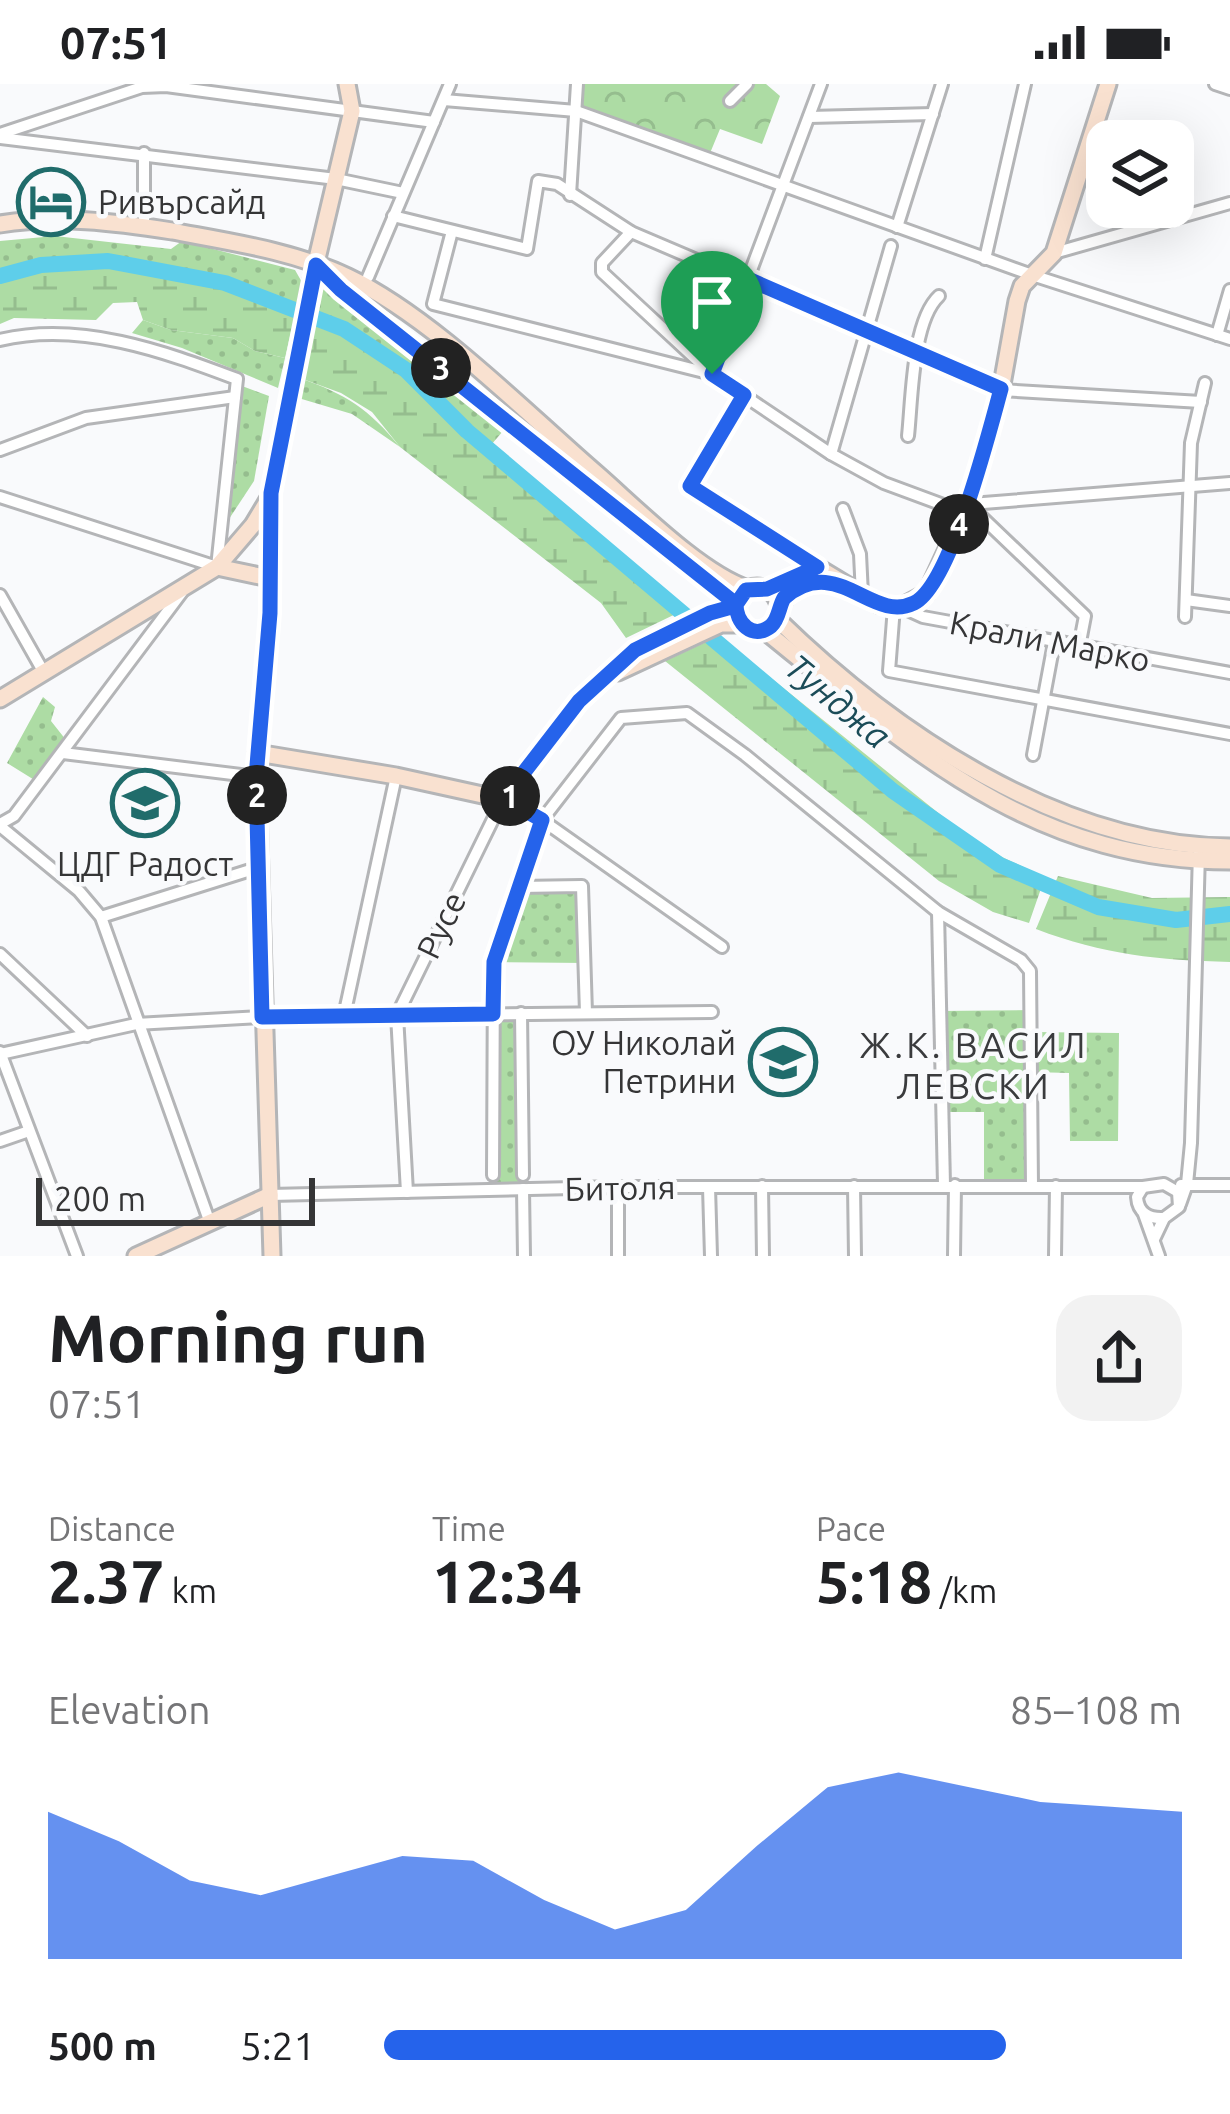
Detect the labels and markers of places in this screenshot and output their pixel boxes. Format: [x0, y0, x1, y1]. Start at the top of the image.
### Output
hotel icon: Ривърсайд [16, 167, 86, 237]
place label: Ривърсайд [98, 183, 265, 220]
pin [661, 251, 763, 374]
pin: 3 [411, 338, 471, 398]
pin: 4 [929, 494, 989, 554]
pin: 2 [227, 765, 287, 825]
pin: 1 [480, 766, 540, 826]
school or university icon: ЦДГ Радост [110, 768, 180, 838]
place label: ЦДГ Радост [57, 845, 233, 882]
place label: ОУ Николай Петрини [551, 1024, 736, 1099]
school or university icon: ОУ Николай Петрини [748, 1027, 818, 1097]

